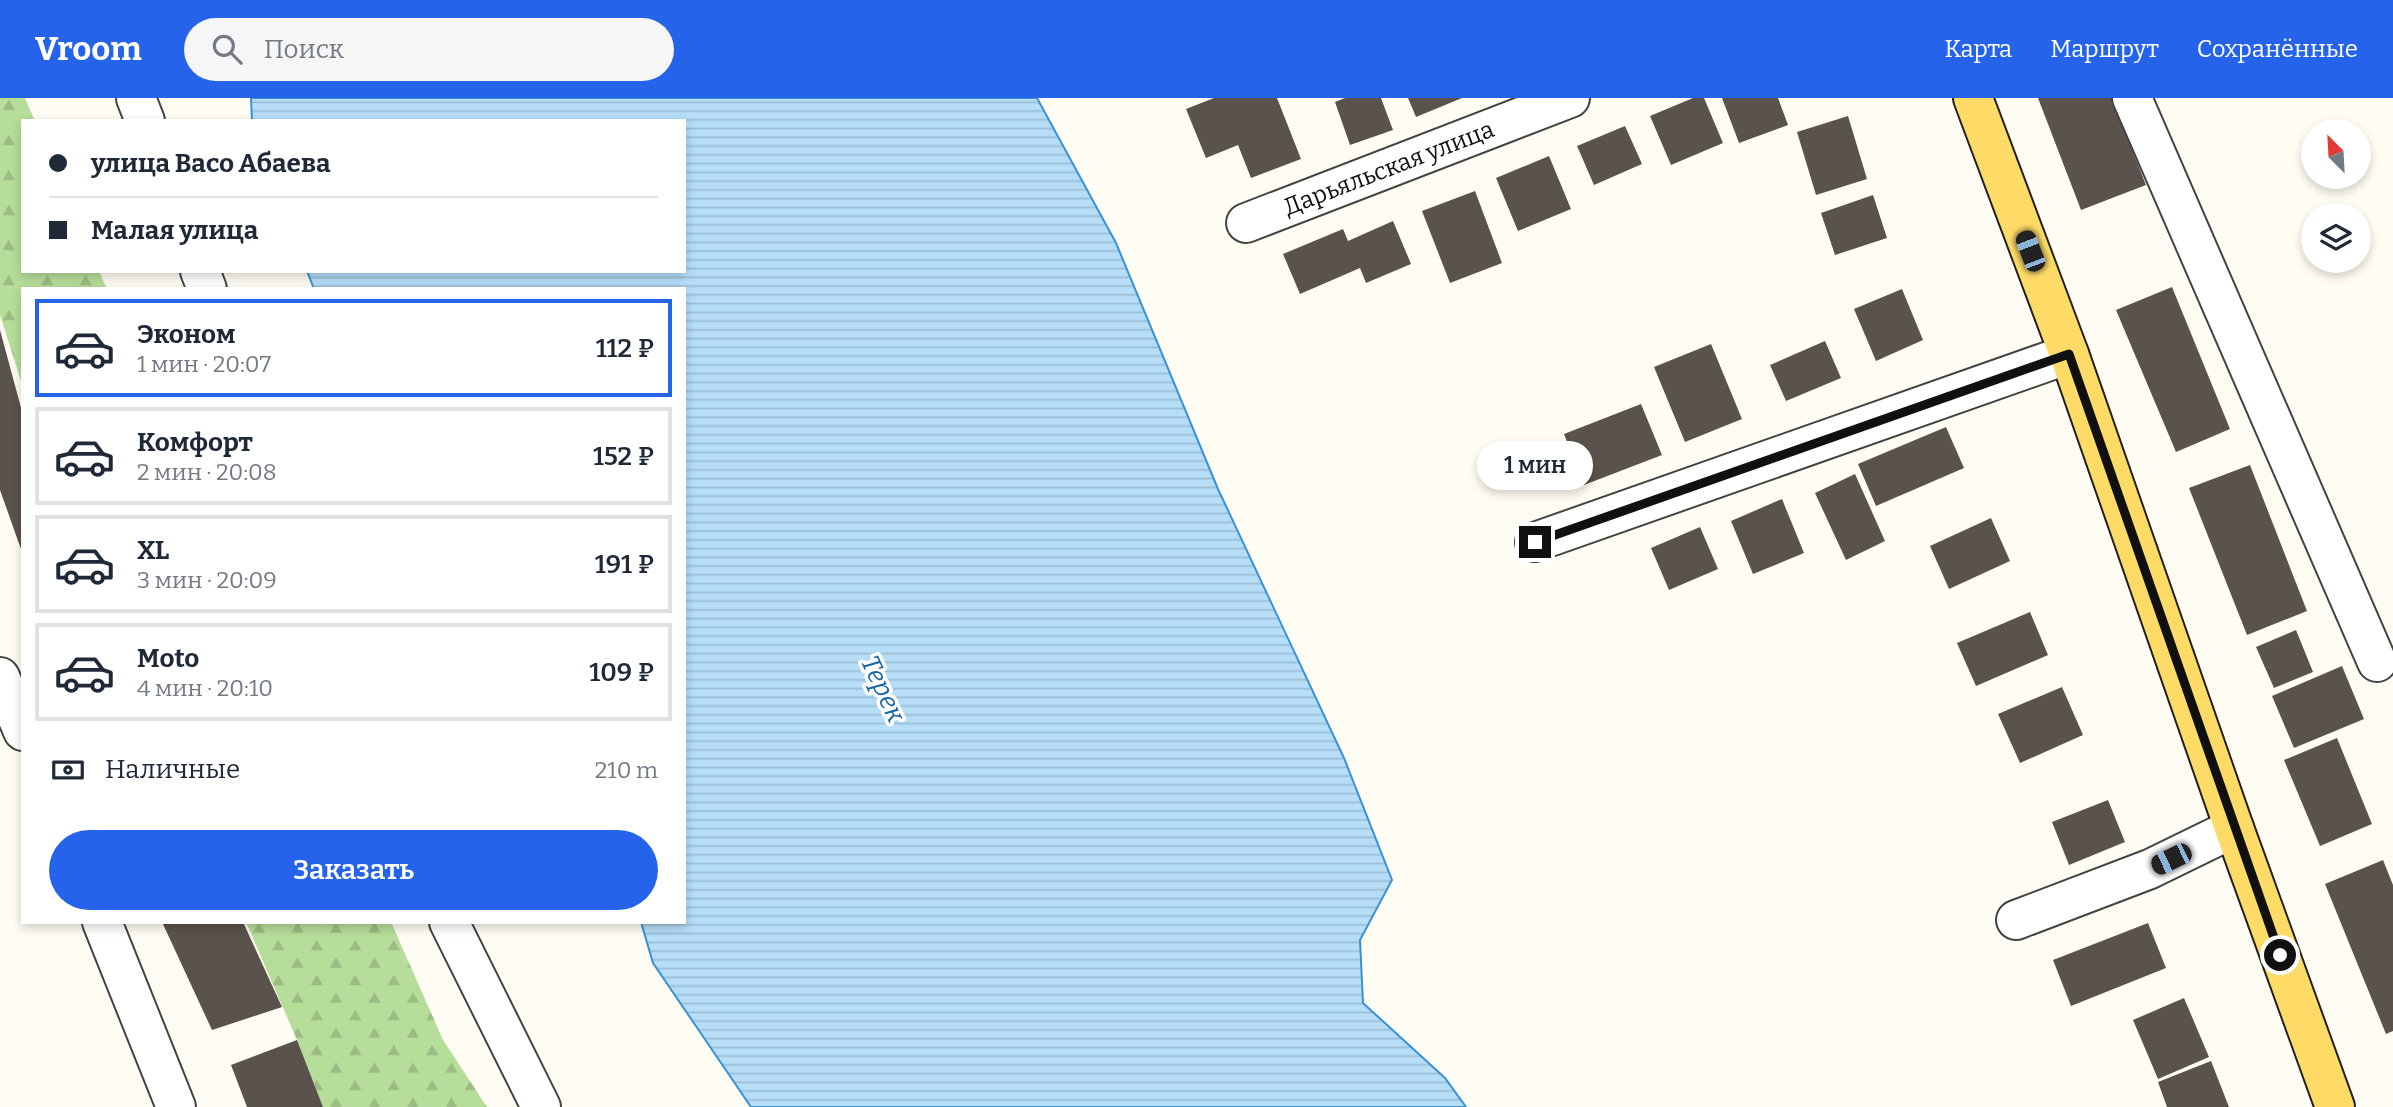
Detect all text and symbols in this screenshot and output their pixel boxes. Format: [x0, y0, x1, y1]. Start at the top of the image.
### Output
search box [184, 18, 674, 81]
text: Vroom [35, 29, 142, 69]
icon: search [208, 30, 246, 68]
text: Поиск [264, 34, 344, 65]
text: Карта [1944, 35, 2012, 63]
text: Маршрут [2050, 35, 2159, 63]
text: Сохранённые [2197, 35, 2358, 63]
street label: Дарьяльская улица [1280, 115, 1498, 221]
north arrow [2301, 119, 2371, 189]
map controls [2301, 119, 2371, 273]
text: улица Васо Абаева [91, 148, 331, 179]
button: layers [2301, 203, 2371, 273]
text: Малая улица [91, 215, 258, 246]
car [2013, 228, 2048, 274]
icon: car [53, 317, 116, 380]
text: Эконом [137, 319, 236, 350]
text: 112 ₽ [596, 333, 654, 364]
text: 1 мин · 20:07 [137, 350, 271, 378]
icon: car [53, 425, 116, 488]
text: Комфорт [137, 427, 253, 458]
callout: 1 мин [1477, 440, 1593, 490]
text: 152 ₽ [593, 441, 654, 472]
text: 1 мин [1504, 451, 1566, 479]
text: 2 мин · 20:08 [137, 458, 277, 486]
route end [1519, 526, 1551, 558]
icon: car [53, 533, 116, 596]
text: XL [137, 535, 169, 566]
text: 191 ₽ [595, 549, 654, 580]
text: 3 мин · 20:09 [137, 566, 277, 594]
icon: car [53, 641, 116, 704]
text: Moto [137, 643, 199, 674]
water label: Терек [854, 651, 912, 728]
text: 109 ₽ [589, 657, 654, 688]
text: 4 мин · 20:10 [137, 674, 273, 702]
icon: cash [49, 751, 87, 789]
text: Наличные [105, 754, 240, 785]
text: 210 m [595, 756, 658, 784]
button: Заказать [49, 830, 658, 910]
car [2148, 840, 2195, 878]
route start [2264, 939, 2296, 971]

